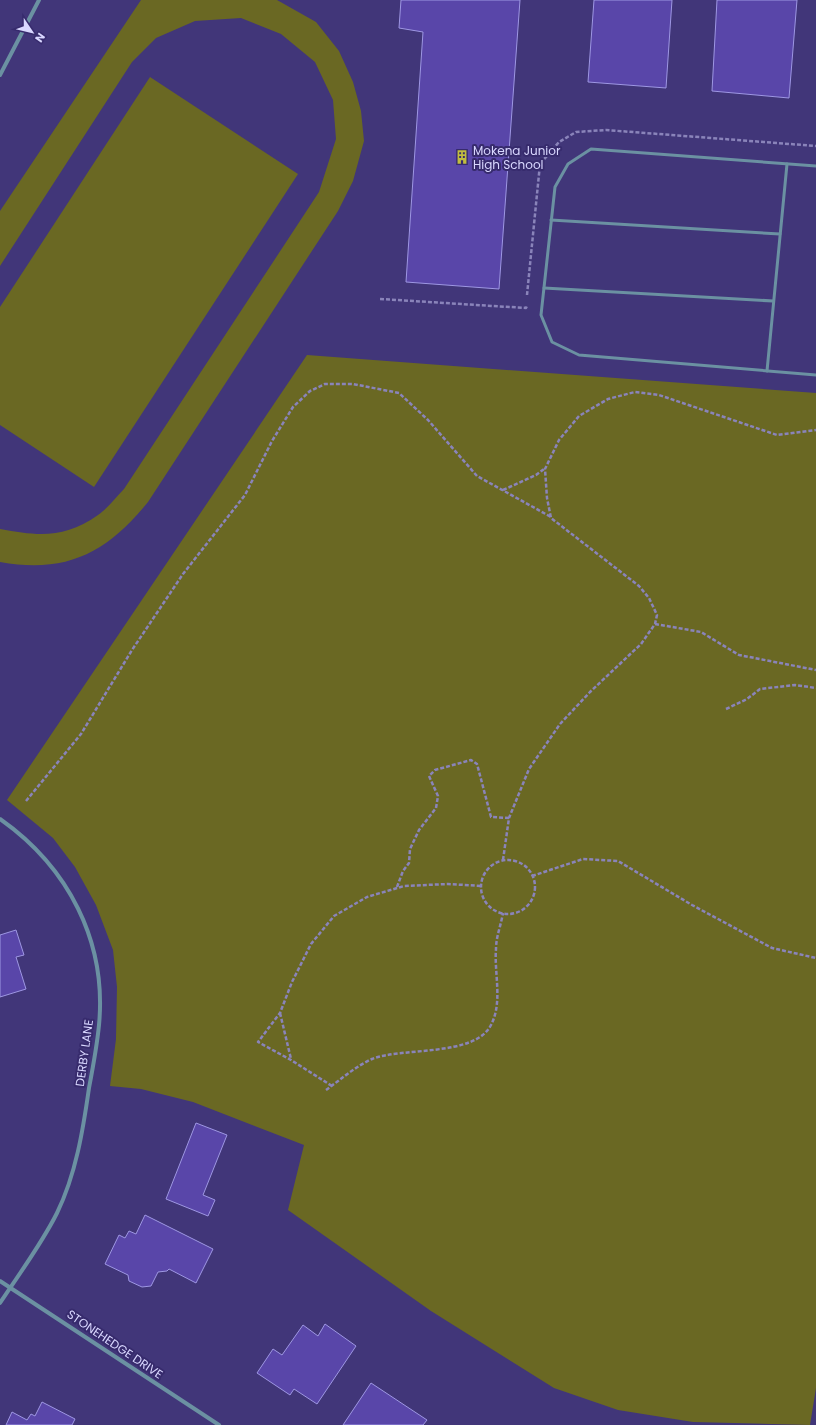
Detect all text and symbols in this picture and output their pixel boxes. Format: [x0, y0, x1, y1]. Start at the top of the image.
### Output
north arrow [12, 12, 52, 52]
text: N [31, 30, 49, 46]
place label: Mokena Junior High School [473, 142, 561, 173]
building icon: Mokena Junior High School [454, 149, 470, 165]
street label: DERBY LANE [71, 1018, 97, 1088]
street label: STONEHEDGE DRIVE [64, 1306, 166, 1382]

